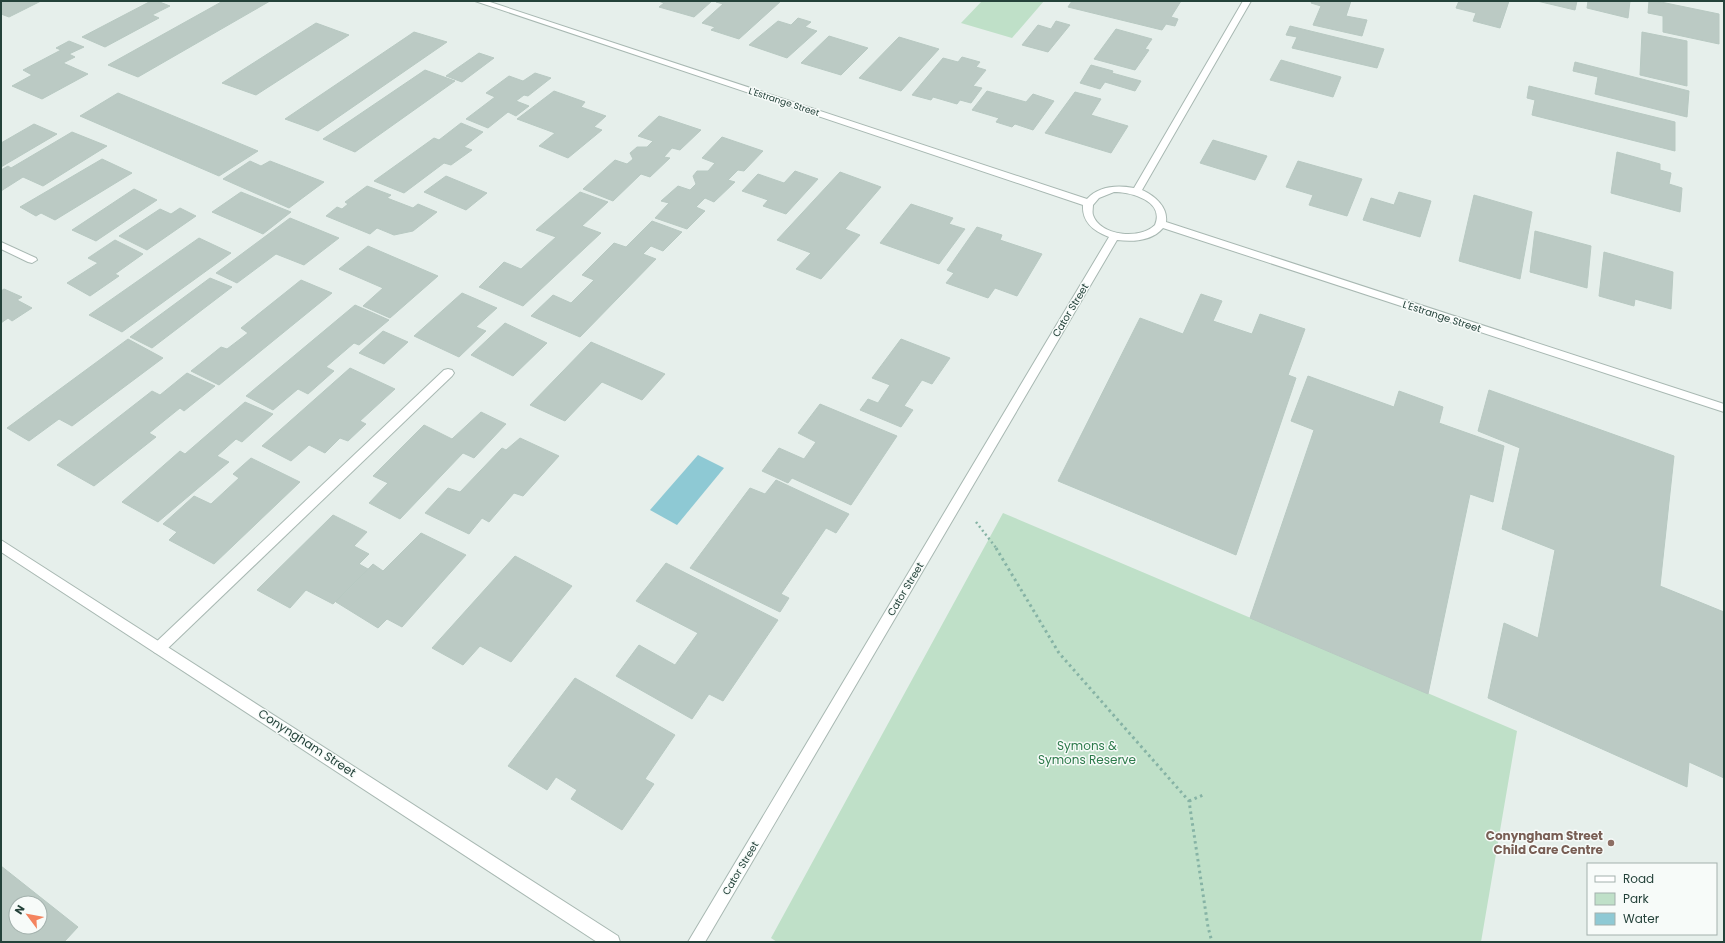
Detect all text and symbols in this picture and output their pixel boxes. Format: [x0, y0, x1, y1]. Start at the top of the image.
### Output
street label: L'Estrange Street [747, 85, 821, 119]
street label: Cator Street [1048, 280, 1093, 340]
street label: L'Estrange Street [1401, 297, 1483, 336]
street label: Cator Street [883, 559, 928, 619]
street label: Conyngham Street [255, 704, 360, 781]
park label: Symons & Symons Reserve [1038, 737, 1136, 768]
place label: Conyngham Street Child Care Centre [1486, 827, 1604, 858]
street label: Cator Street [718, 838, 763, 898]
marker: Conyngham Street Child Care Centre [1606, 838, 1616, 848]
legend [1587, 863, 1717, 935]
text: Road [1623, 870, 1654, 887]
text: Park [1623, 890, 1650, 907]
north arrow [8, 895, 48, 935]
text: N [11, 902, 28, 917]
text: Water [1623, 910, 1660, 927]

